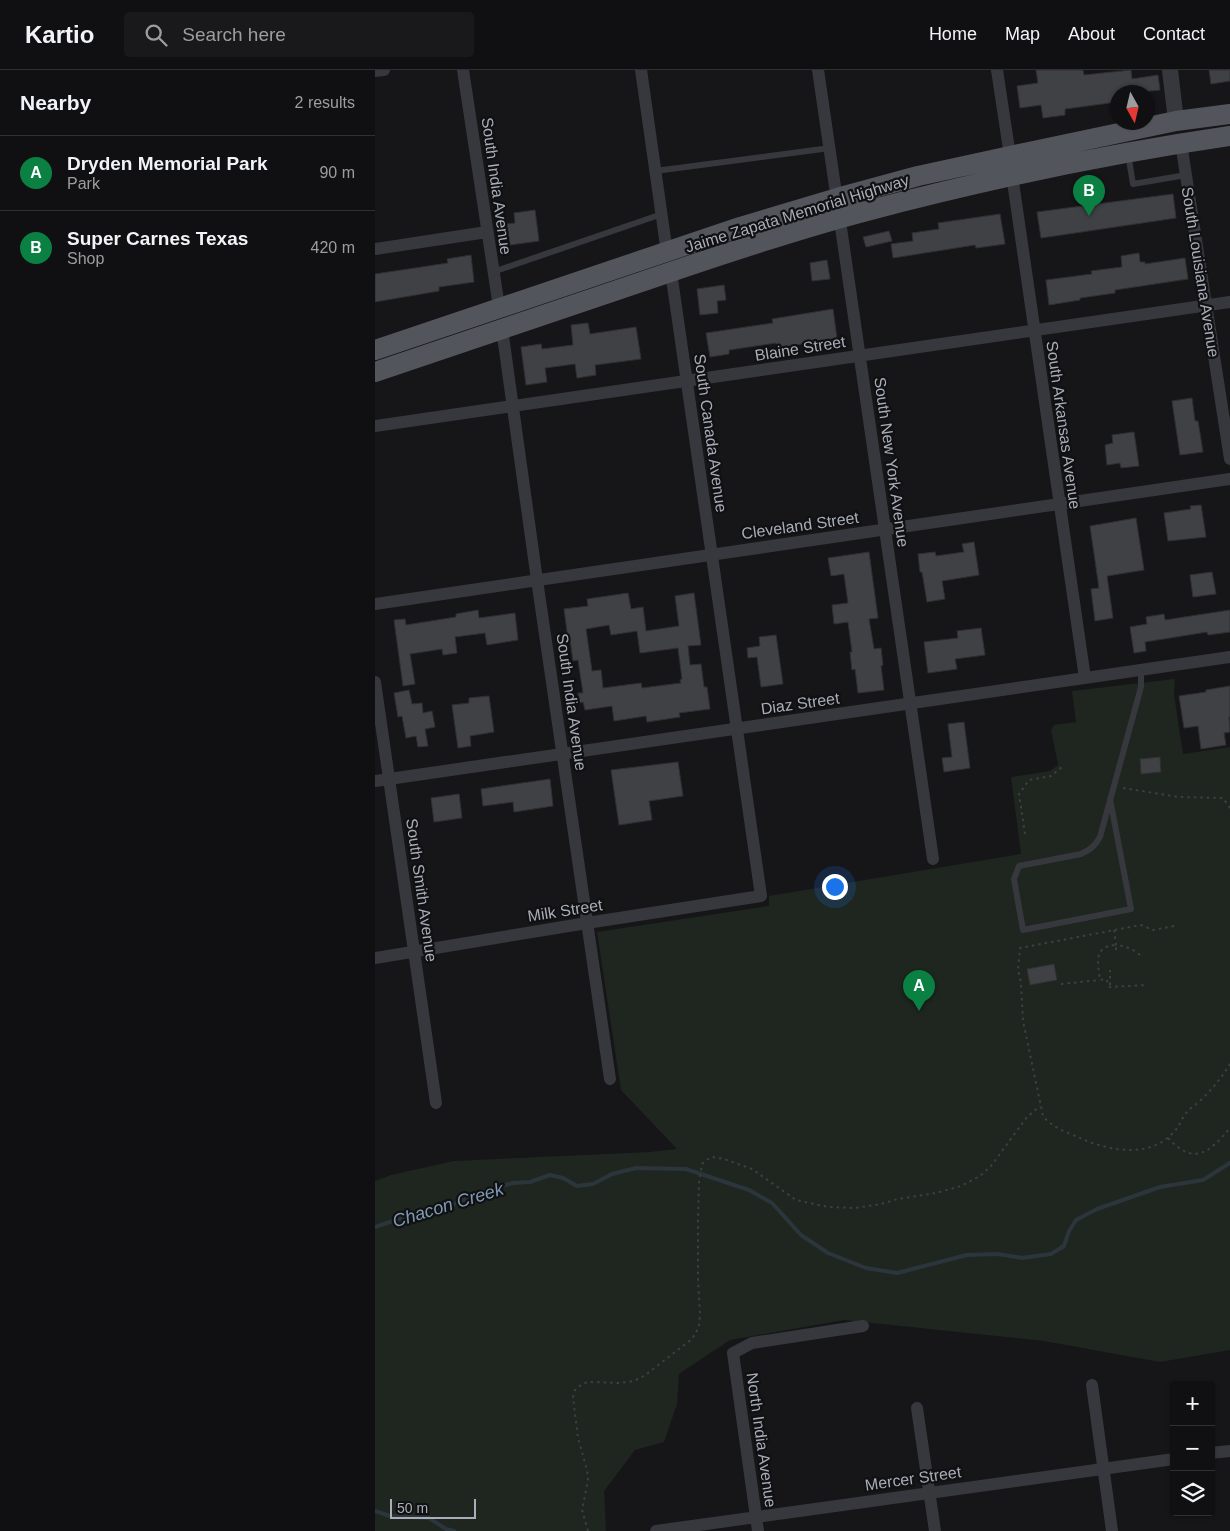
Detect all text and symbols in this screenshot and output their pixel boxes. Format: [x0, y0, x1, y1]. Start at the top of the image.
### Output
search box [124, 12, 474, 57]
text: Kartio [25, 21, 94, 48]
icon: search [142, 21, 170, 49]
text: Search here [182, 24, 286, 45]
text: Home [929, 24, 977, 44]
text: Map [1005, 24, 1040, 44]
text: About [1068, 24, 1115, 44]
text: Contact [1143, 24, 1205, 44]
north arrow [1110, 85, 1155, 130]
text: Nearby [20, 91, 91, 114]
text: 2 results [295, 94, 355, 111]
street label: South India Avenue [478, 116, 515, 256]
text: Dryden Memorial Park [67, 153, 268, 174]
text: A [30, 164, 42, 181]
text: 90 m [319, 164, 355, 181]
street label: Jaime Zapata Memorial Highway [683, 171, 911, 256]
text: Park [67, 175, 100, 192]
pin: B [1073, 175, 1105, 216]
street label: South Louisiana Avenue [1179, 186, 1222, 359]
text: Super Carnes Texas [67, 228, 248, 249]
text: B [30, 239, 42, 256]
text: 420 m [311, 239, 355, 256]
text: Shop [67, 250, 104, 267]
street label: Blaine Street [754, 333, 847, 364]
street label: South Arkansas Avenue [1043, 340, 1084, 510]
street label: South Canada Avenue [691, 353, 730, 513]
street label: South New York Avenue [871, 376, 912, 548]
street label: Cleveland Street [740, 509, 860, 542]
street label: South India Avenue [553, 632, 590, 772]
street label: Diaz Street [760, 689, 841, 717]
street label: South Smith Avenue [403, 817, 440, 963]
your location [822, 874, 848, 900]
street label: Milk Street [526, 896, 604, 925]
pin: A [903, 970, 935, 1011]
water label: Chacon Creek [390, 1178, 507, 1231]
street label: North India Avenue [744, 1372, 779, 1509]
map controls [1170, 1381, 1215, 1516]
button: + [1170, 1381, 1215, 1426]
button: − [1170, 1426, 1215, 1471]
street label: Mercer Street [864, 1463, 963, 1494]
button: layers [1170, 1471, 1215, 1516]
scale bar [390, 1496, 476, 1519]
text: 50 m [397, 1500, 428, 1516]

